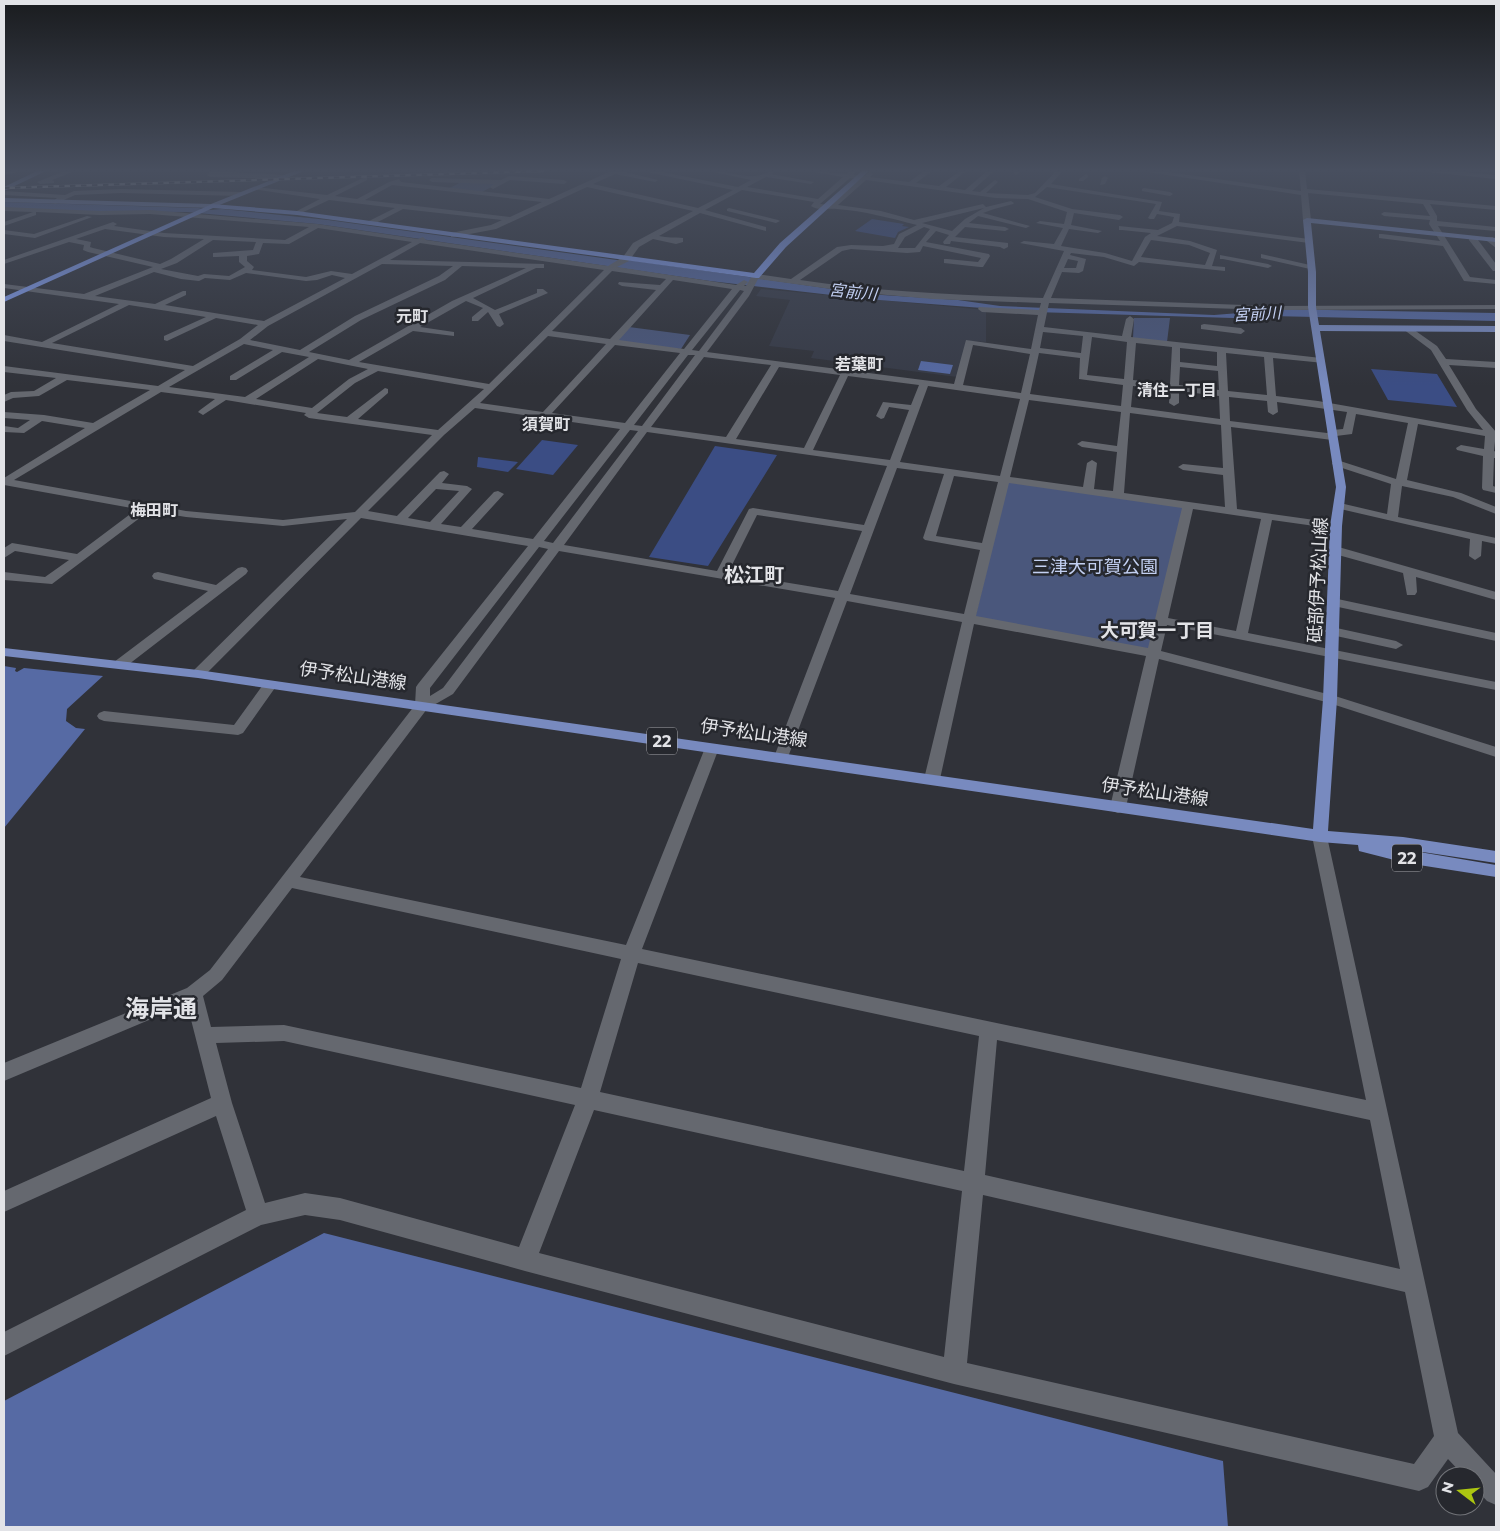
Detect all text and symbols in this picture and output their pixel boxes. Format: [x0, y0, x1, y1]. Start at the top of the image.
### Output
water label: 宮前川 [828, 280, 880, 304]
water label: 宮前川 [1233, 303, 1283, 325]
district label: 元町 [396, 307, 428, 326]
district label: 若葉町 [835, 355, 883, 374]
district label: 清住一丁目 [1137, 381, 1217, 400]
district label: 須賀町 [522, 415, 570, 434]
district label: 梅田町 [130, 501, 178, 520]
street label: 砥部伊予松山線 [1304, 517, 1332, 643]
park label: 三津大可賀公園 [1032, 556, 1158, 578]
district label: 松江町 [724, 563, 784, 587]
district label: 大可賀一丁目 [1100, 619, 1214, 642]
street label: 伊予松山港線 [298, 658, 408, 694]
street label: 伊予松山港線 [699, 715, 809, 751]
road number: 22 [647, 728, 677, 754]
street label: 伊予松山港線 [1100, 774, 1210, 810]
road number: 22 [1392, 844, 1422, 871]
district label: 海岸通 [125, 994, 197, 1023]
north arrow [1435, 1466, 1485, 1516]
text: N [1437, 1479, 1458, 1495]

